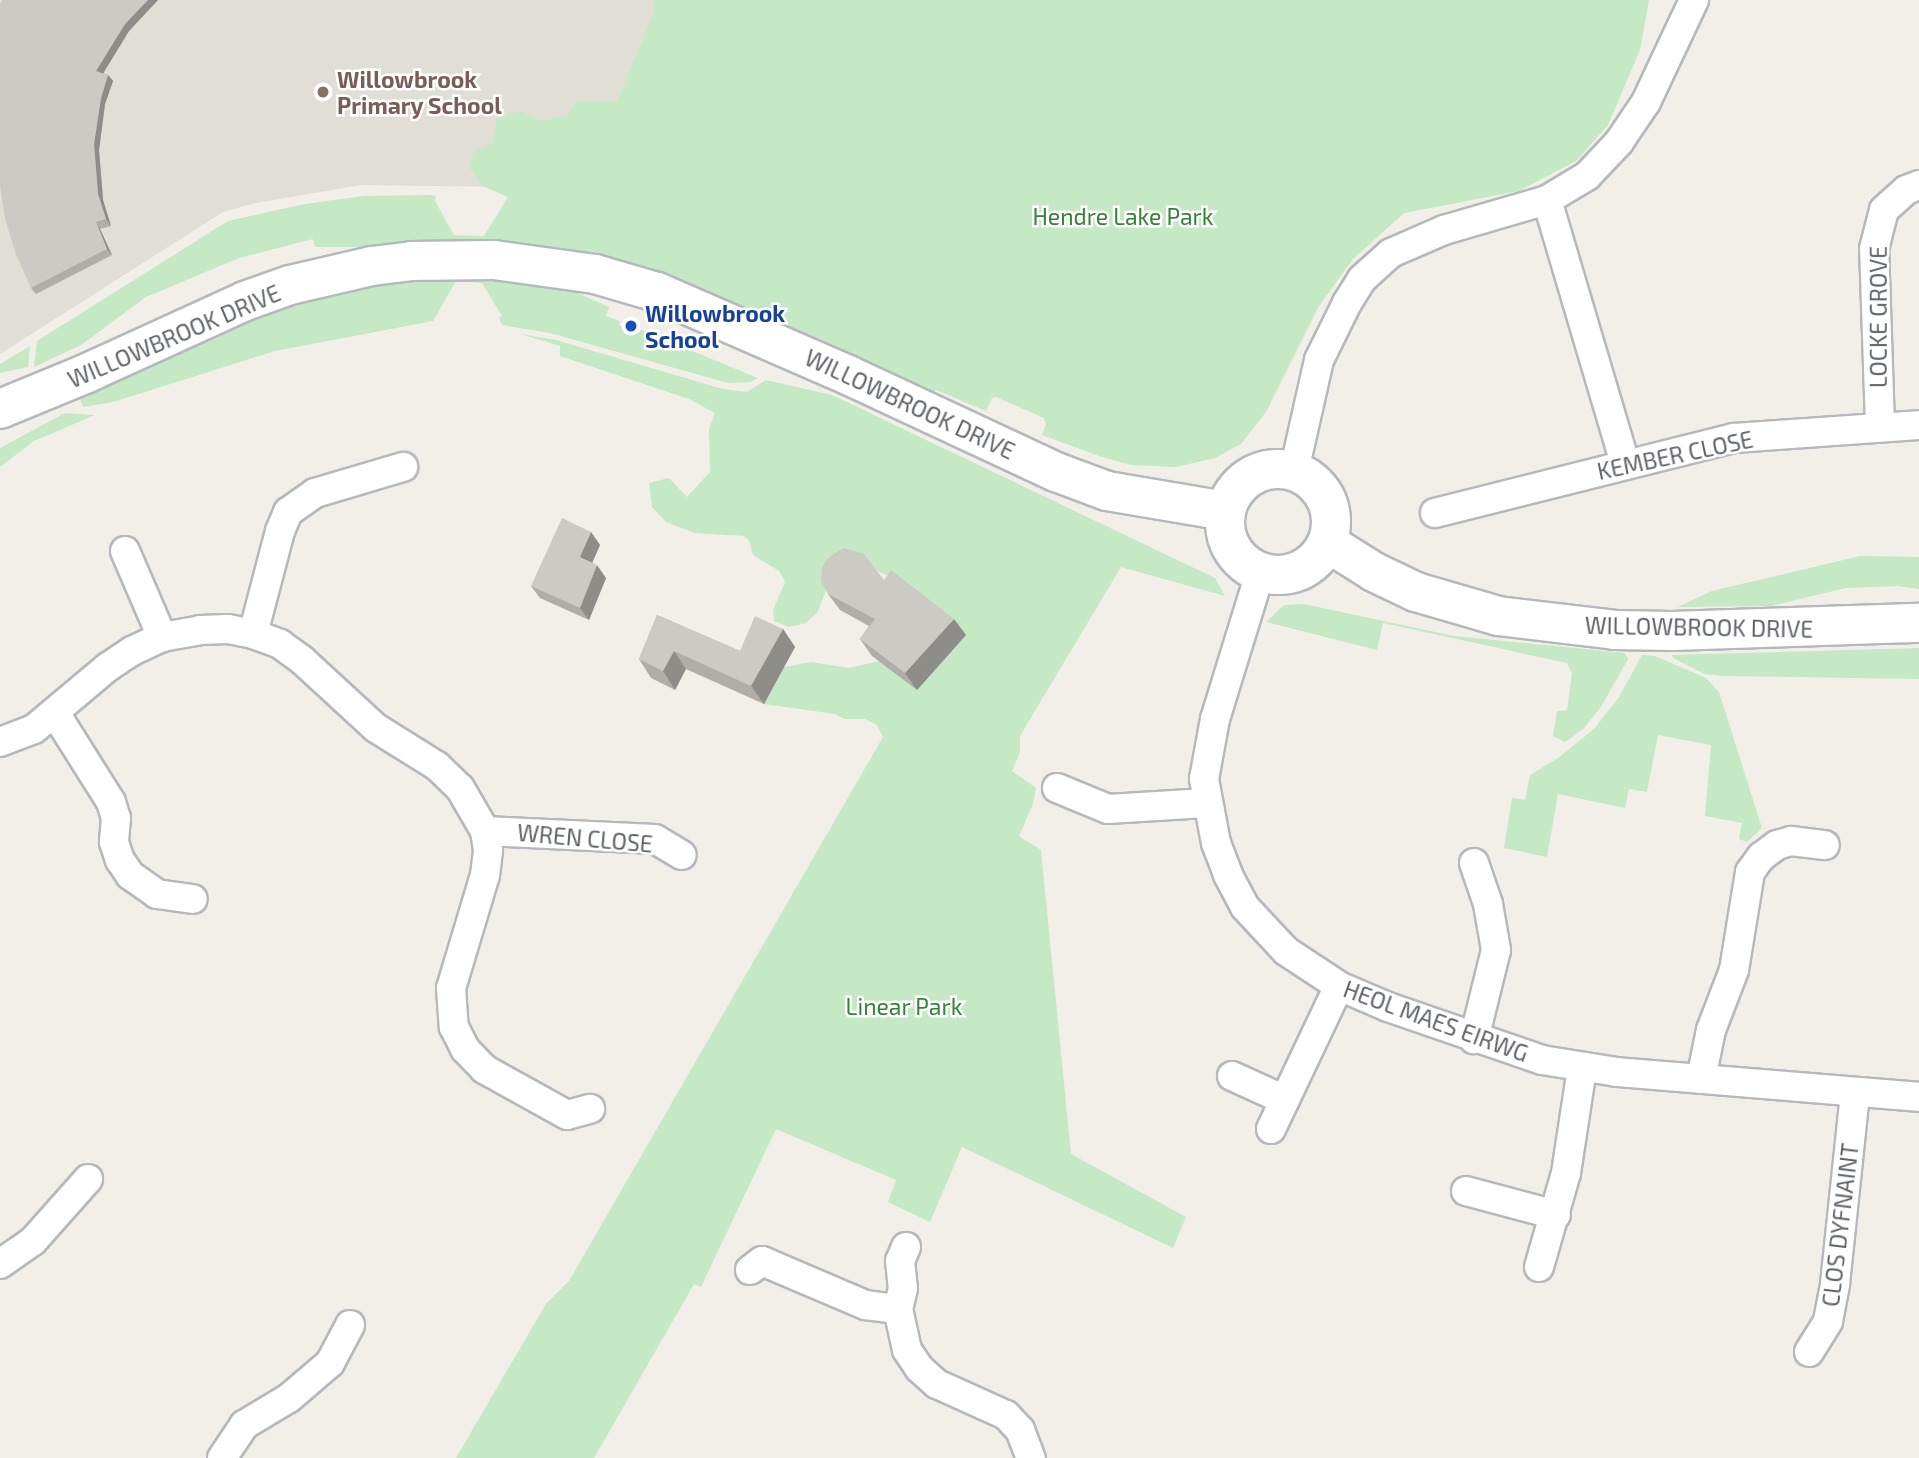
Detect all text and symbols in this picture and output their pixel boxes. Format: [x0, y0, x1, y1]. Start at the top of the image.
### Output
place label: Willowbrook Primary School [337, 65, 502, 119]
marker: Willowbrook Primary School [315, 84, 331, 100]
park label: Hendre Lake Park [1033, 202, 1213, 230]
street label: LOCKE GROVE [1864, 246, 1892, 388]
street label: WILLOWBROOK DRIVE [63, 279, 285, 393]
place label: Willowbrook School [645, 299, 785, 353]
marker: Willowbrook School [623, 318, 639, 334]
street label: WILLOWBROOK DRIVE [801, 343, 1019, 465]
street label: KEMBER CLOSE [1595, 425, 1755, 485]
street label: WILLOWBROOK DRIVE [1584, 611, 1814, 643]
street label: WREN CLOSE [516, 818, 654, 858]
street label: HEOL MAES EIRWG [1340, 975, 1532, 1067]
park label: Linear Park [845, 992, 963, 1020]
street label: CLOS DYFNAINT [1816, 1142, 1864, 1308]

